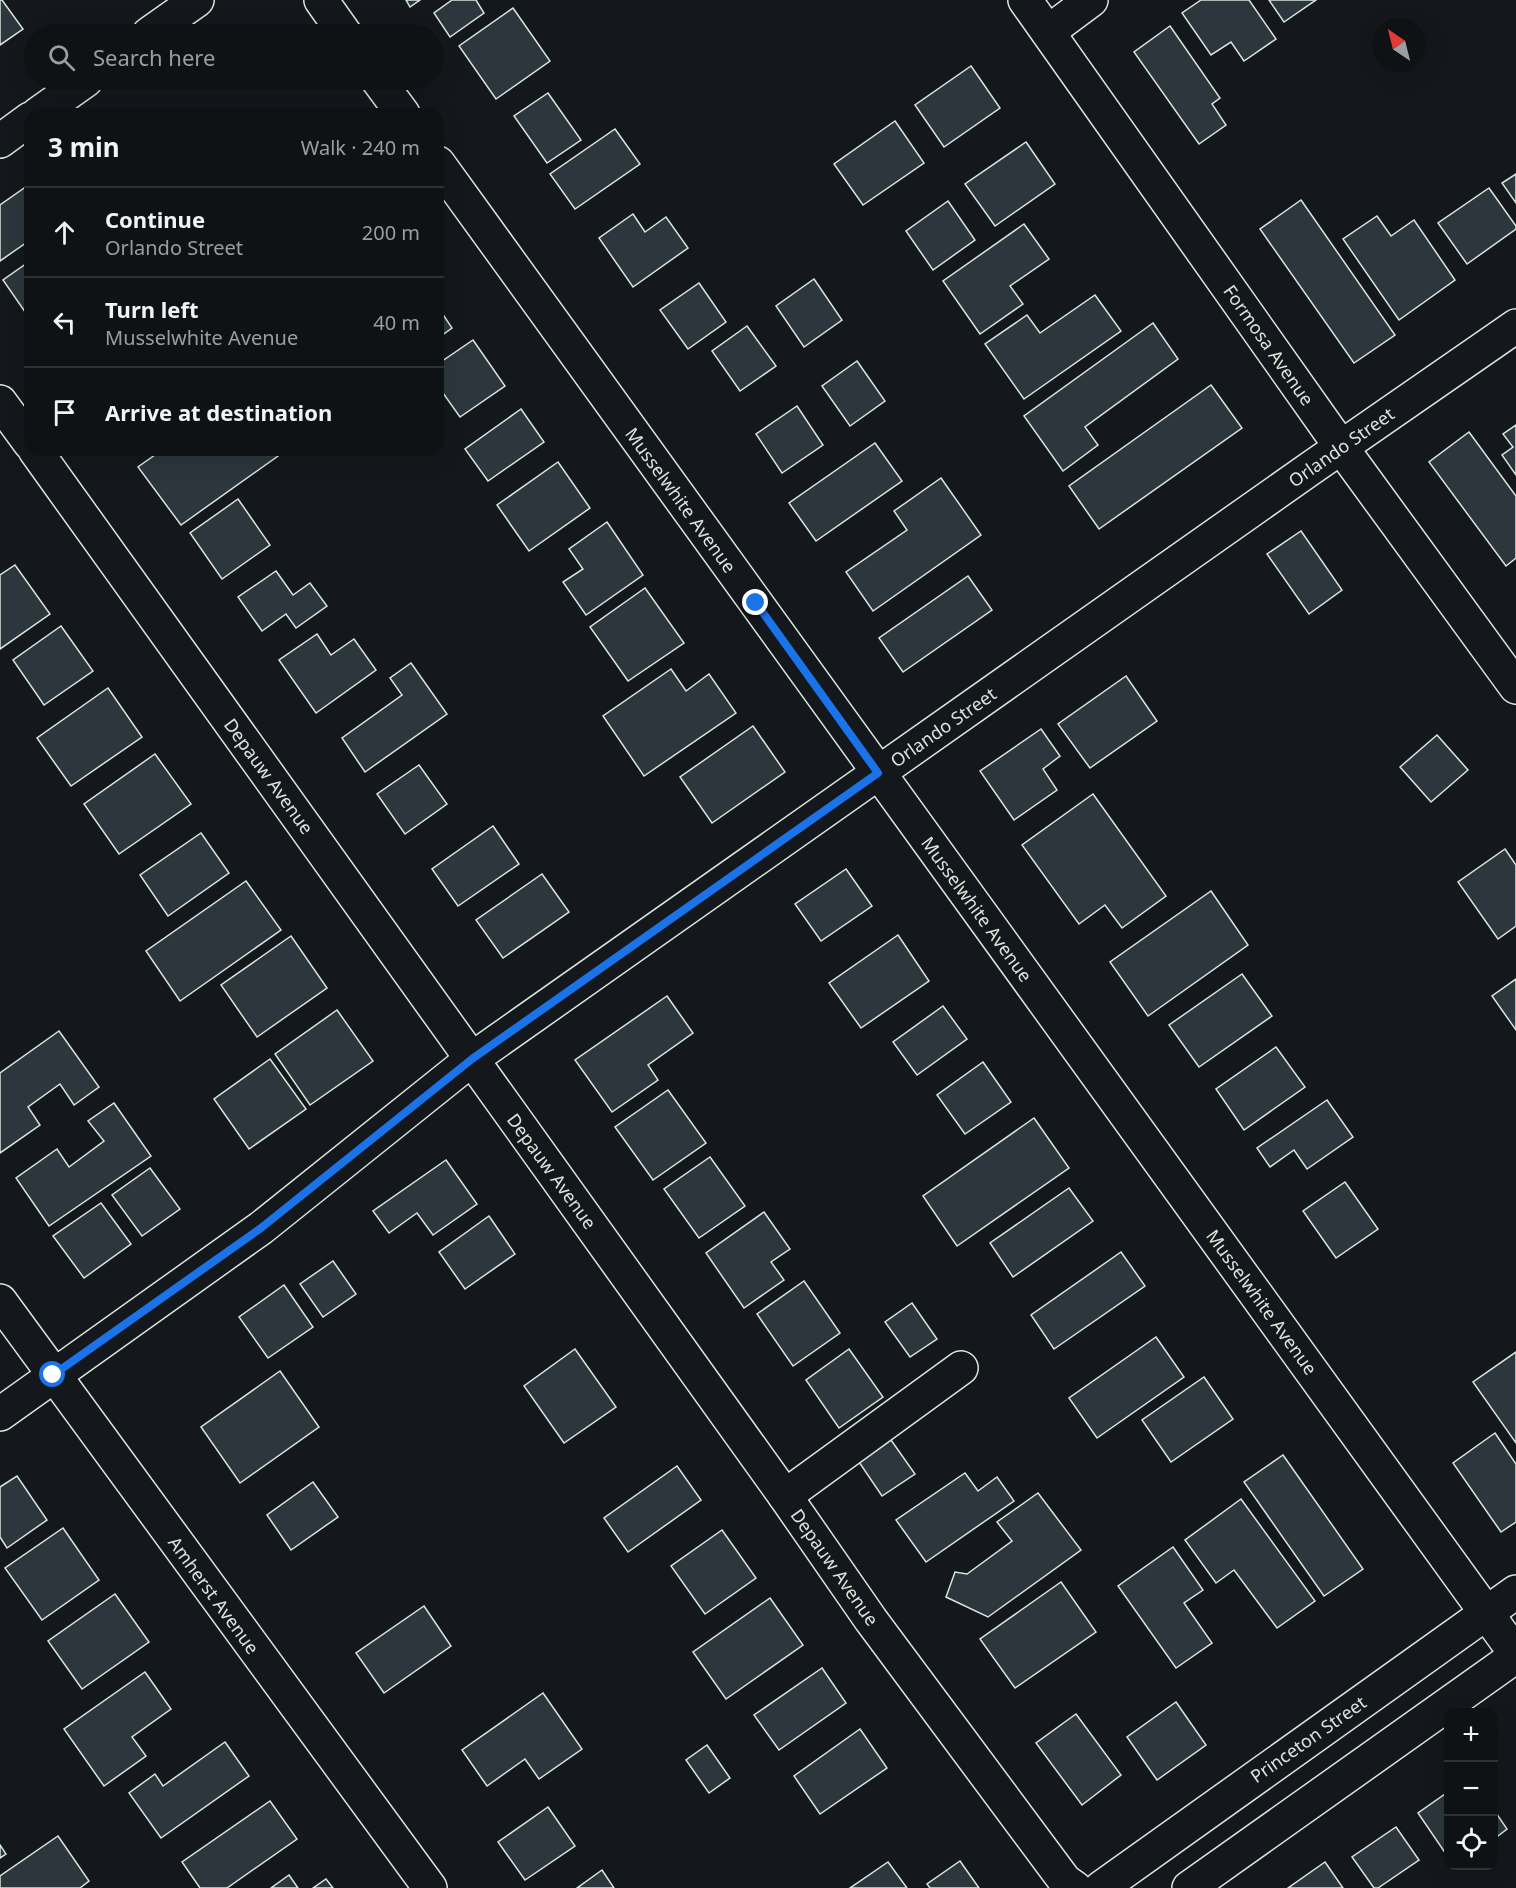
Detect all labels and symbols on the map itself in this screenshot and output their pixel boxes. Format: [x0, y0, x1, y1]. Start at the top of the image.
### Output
north arrow [1372, 18, 1426, 72]
street label: Formosa Avenue [1218, 280, 1320, 410]
street label: Orlando Street [1283, 401, 1399, 492]
street label: Musselwhite Avenue [620, 423, 742, 577]
route end [742, 589, 768, 615]
street label: Orlando Street [885, 681, 1001, 772]
street label: Depauw Avenue [219, 713, 319, 839]
street label: Musselwhite Avenue [916, 832, 1038, 986]
street label: Depauw Avenue [502, 1108, 602, 1234]
street label: Musselwhite Avenue [1201, 1225, 1323, 1379]
route start [39, 1361, 65, 1387]
street label: Depauw Avenue [786, 1504, 884, 1630]
street label: Amherst Avenue [163, 1531, 265, 1659]
street label: Princeton Street [1245, 1690, 1371, 1788]

